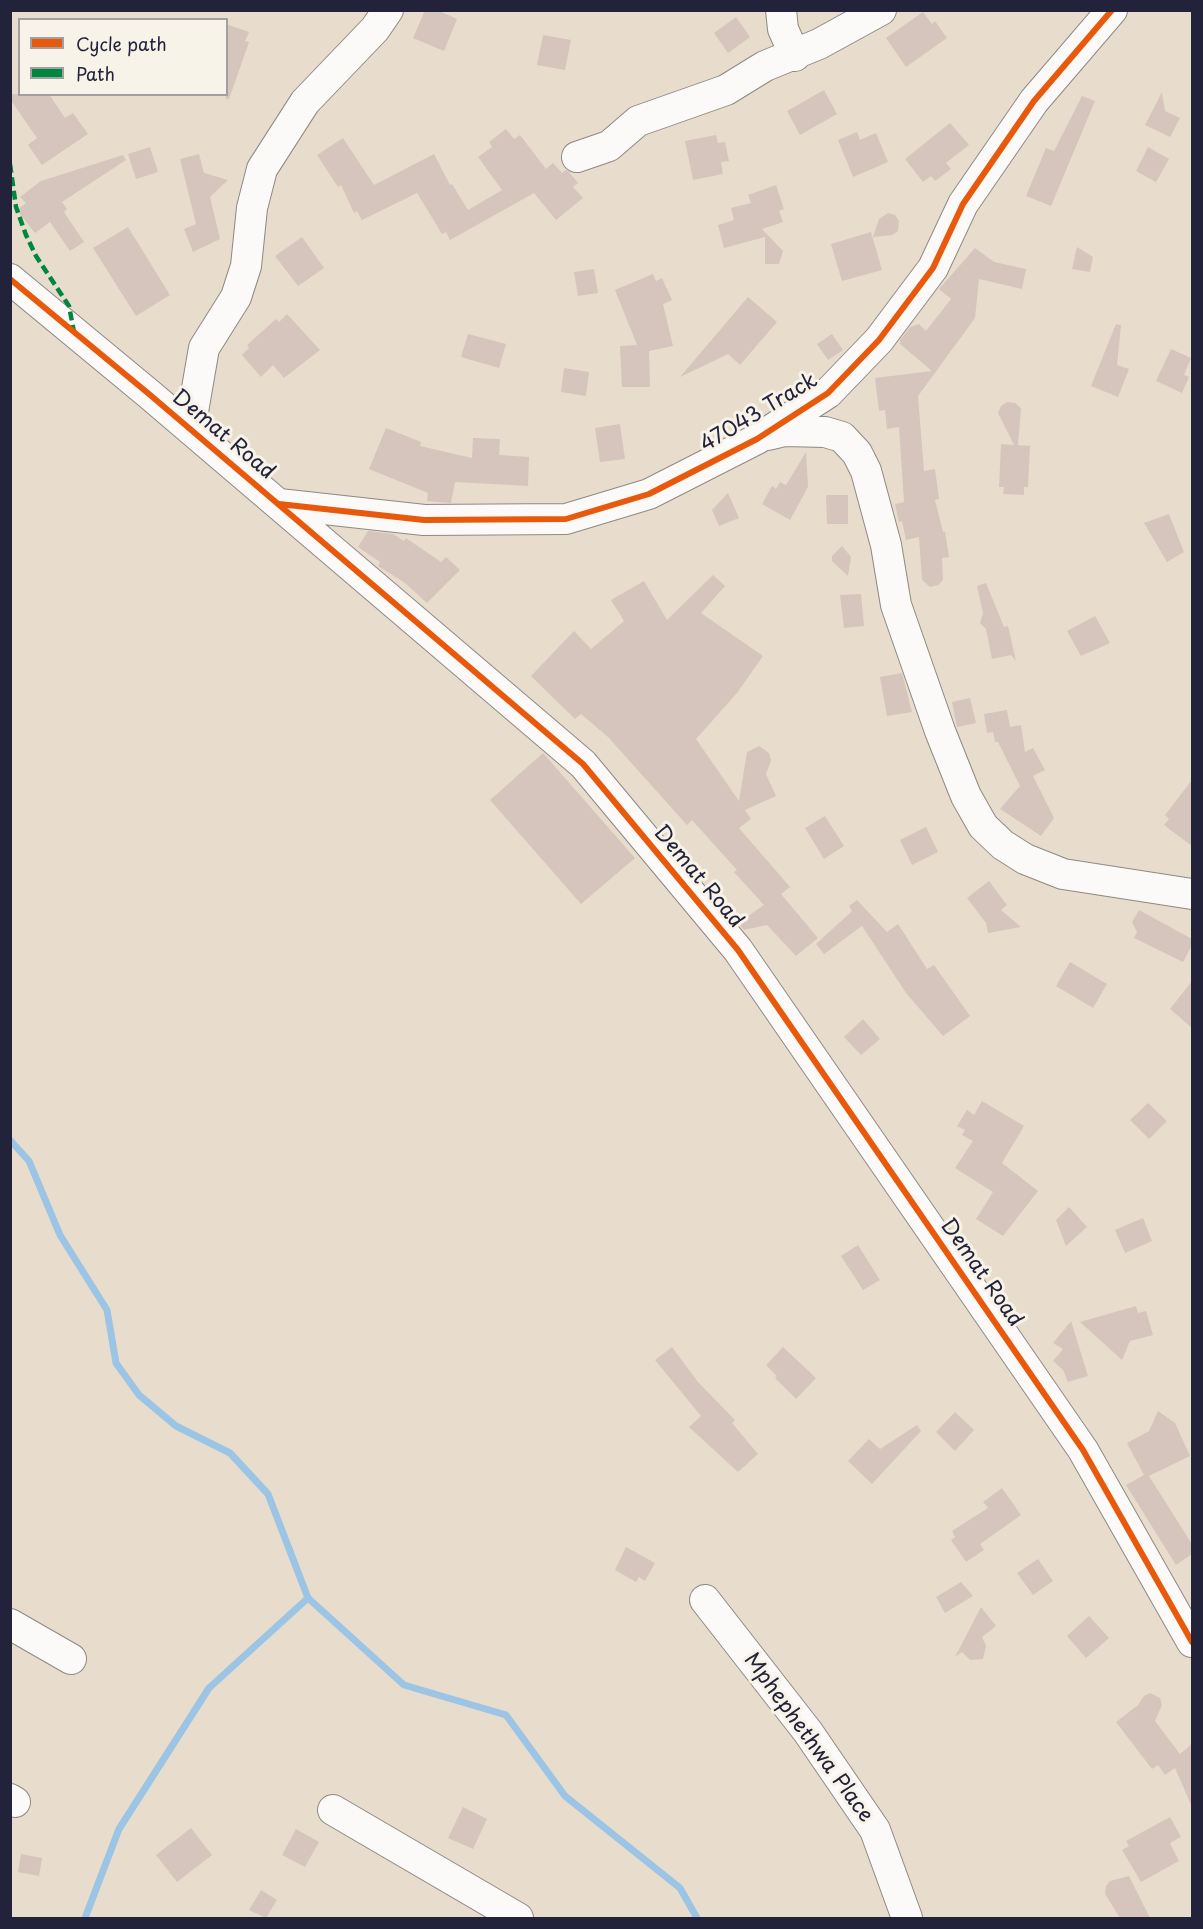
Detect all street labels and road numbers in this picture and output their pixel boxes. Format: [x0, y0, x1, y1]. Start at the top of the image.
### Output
street label: 47043 Track [696, 368, 822, 458]
street label: Demat Road [166, 385, 280, 485]
street label: Demat Road [648, 820, 748, 934]
street label: Demat Road [934, 1214, 1028, 1332]
street label: Mphephethwa Place [738, 1648, 878, 1828]

